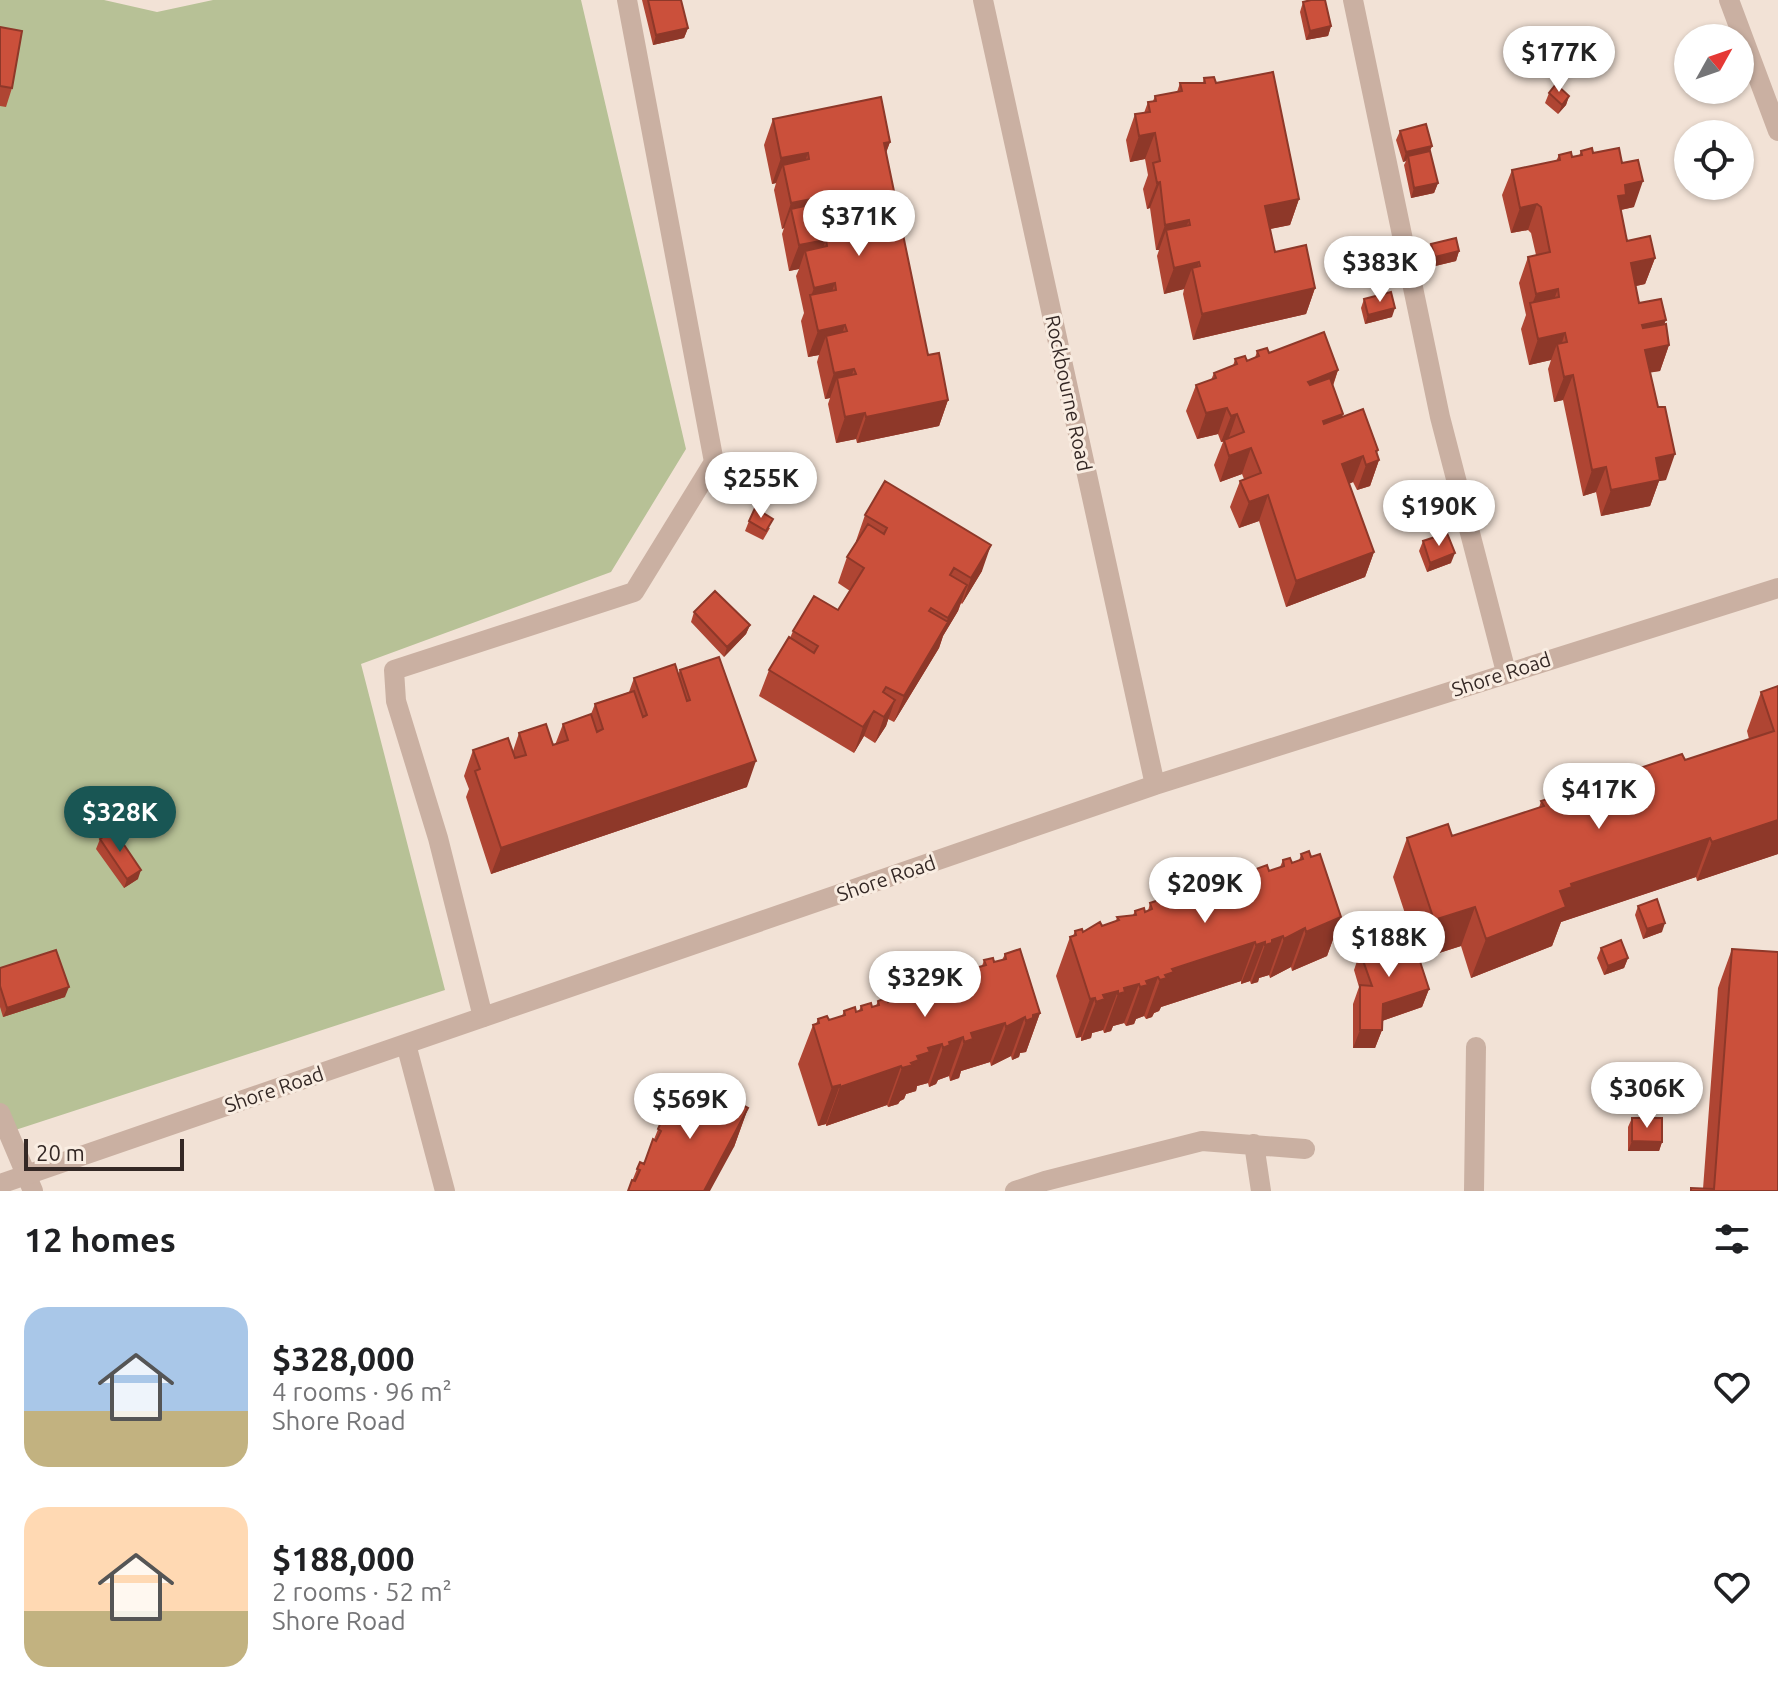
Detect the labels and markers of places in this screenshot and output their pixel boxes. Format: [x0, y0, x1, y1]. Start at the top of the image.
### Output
pin: $177K [1503, 26, 1615, 94]
pin: $371K [803, 190, 915, 258]
pin: $383K [1324, 236, 1436, 304]
pin: $255K [705, 452, 817, 520]
pin: $190K [1383, 480, 1495, 548]
pin: $417K [1543, 763, 1655, 831]
pin: $328K [64, 786, 176, 854]
pin: $209K [1149, 857, 1261, 925]
pin: $188K [1333, 911, 1445, 979]
pin: $329K [869, 951, 981, 1019]
pin: $306K [1591, 1062, 1703, 1130]
pin: $569K [634, 1073, 746, 1141]

